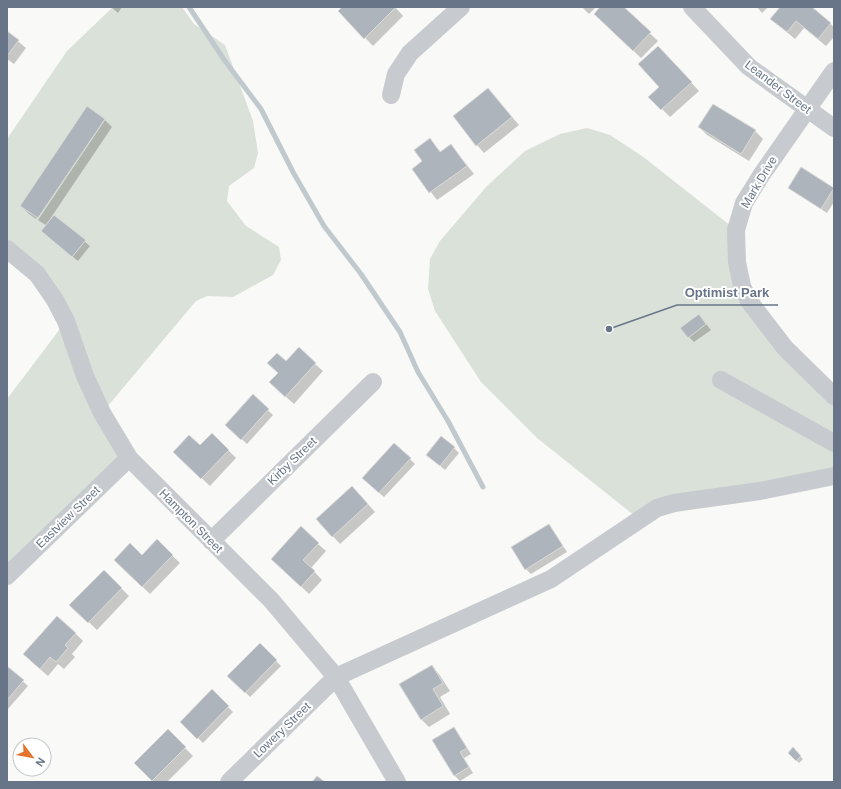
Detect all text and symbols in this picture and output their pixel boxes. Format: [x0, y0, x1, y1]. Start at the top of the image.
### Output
street label: Leander Street [742, 58, 814, 117]
street label: Mark Drive [738, 153, 780, 210]
callout: Optimist Park [677, 280, 778, 305]
text: Optimist Park [685, 285, 770, 300]
street label: Kirby Street [265, 434, 320, 488]
street label: Eastview Street [33, 483, 103, 551]
street label: Hampton Street [156, 486, 226, 556]
street label: Lowery Street [251, 699, 314, 761]
north arrow [12, 737, 52, 777]
text: N [33, 756, 48, 769]

